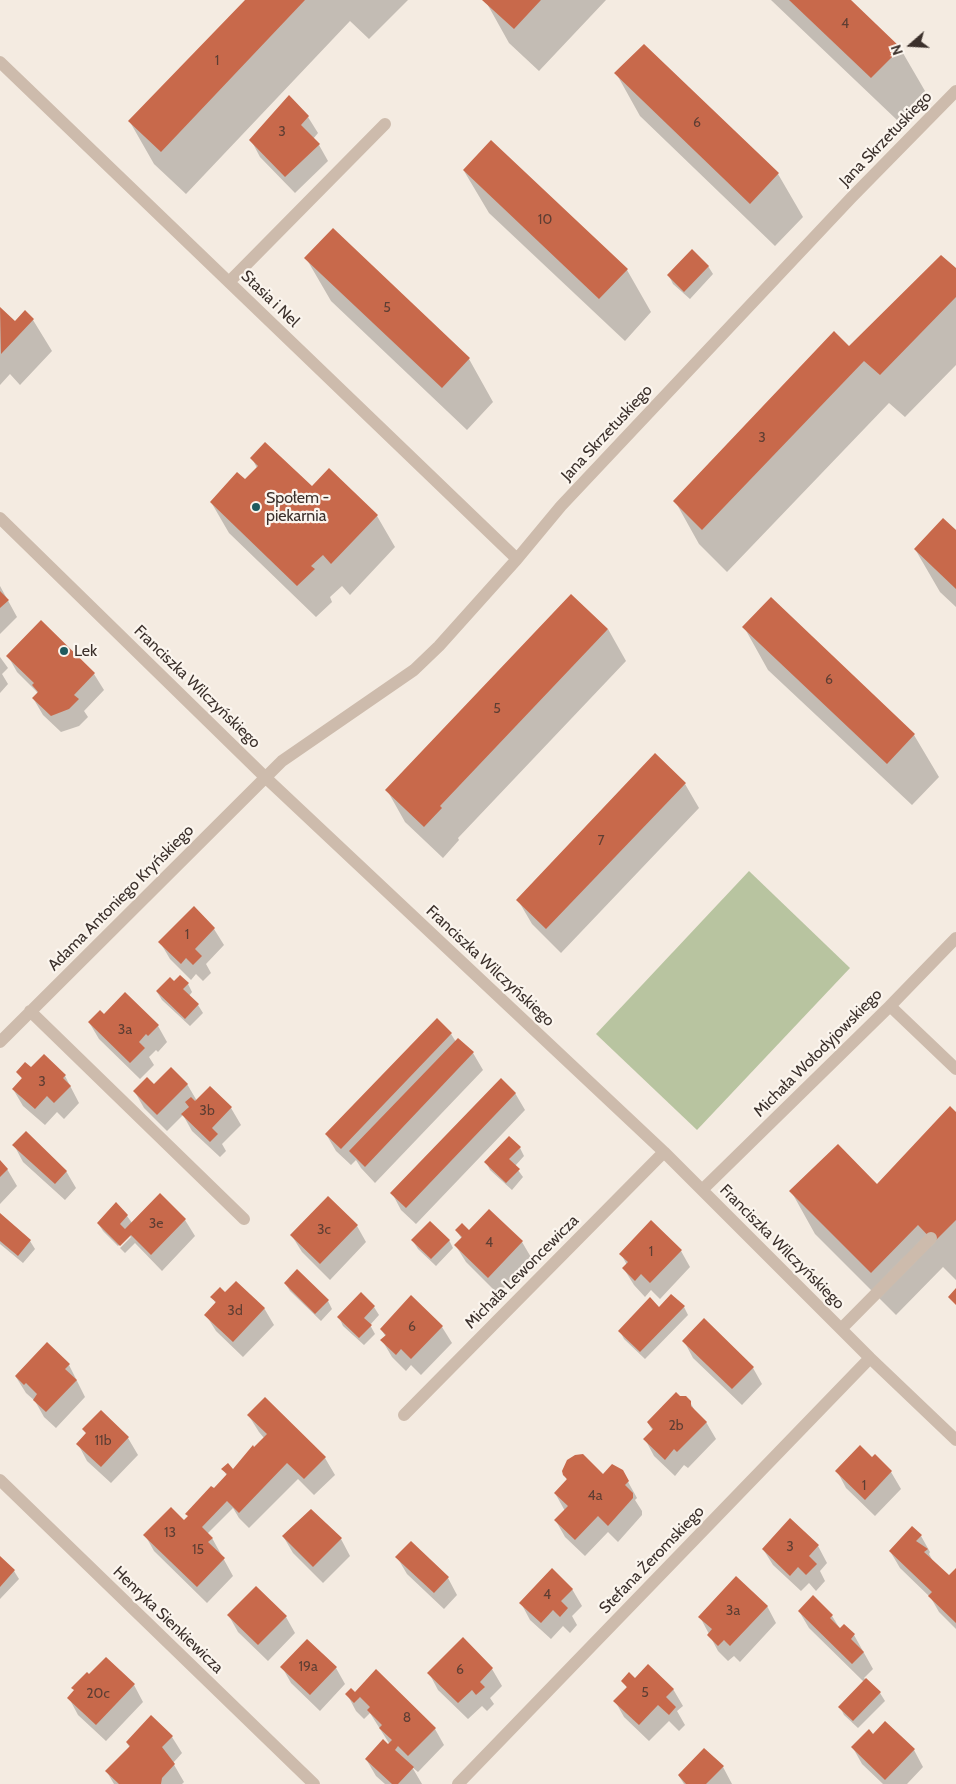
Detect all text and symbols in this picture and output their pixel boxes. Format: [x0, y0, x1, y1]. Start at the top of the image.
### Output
house number: 4 [841, 16, 849, 32]
north arrow [886, 20, 936, 70]
text: N [887, 42, 907, 57]
house number: 1 [215, 53, 219, 69]
street label: Jana Skrzetuskiego [836, 87, 936, 191]
house number: 6 [693, 115, 701, 131]
house number: 3 [278, 124, 286, 140]
house number: 10 [538, 212, 552, 228]
street label: Stasia i Nel [237, 267, 303, 331]
house number: 5 [383, 300, 391, 316]
street label: Jana Skrzetuskiego [557, 381, 657, 485]
house number: 3 [758, 430, 766, 446]
place label: Społem - piekarnia [266, 488, 329, 526]
marker: Społem - piekarnia [250, 501, 262, 513]
street label: Franciszka Wilczyńskiego [130, 622, 264, 752]
place label: Lek [74, 641, 97, 661]
marker: Lek [58, 645, 70, 657]
house number: 6 [825, 672, 833, 688]
house number: 5 [493, 701, 501, 717]
street label: Adama Antoniego Kryńskiego [44, 821, 198, 975]
house number: 7 [597, 833, 605, 849]
street label: Franciszka Wilczyńskiego [422, 902, 558, 1030]
house number: 1 [185, 927, 189, 943]
street label: Michała Wołodyjowskiego [750, 985, 886, 1121]
house number: 3a [118, 1022, 132, 1038]
house number: 3 [38, 1074, 46, 1090]
house number: 3b [199, 1103, 215, 1119]
street label: Franciszka Wilczyńskiego [716, 1181, 848, 1313]
street label: Michała Lewoncewicza [461, 1211, 583, 1333]
house number: 3e [149, 1216, 163, 1232]
house number: 3c [317, 1222, 331, 1238]
house number: 4 [485, 1235, 493, 1251]
house number: 1 [649, 1244, 653, 1260]
house number: 3d [227, 1303, 243, 1319]
house number: 6 [408, 1319, 416, 1335]
house number: 2b [668, 1418, 684, 1434]
house number: 11b [95, 1433, 111, 1449]
house number: 1 [862, 1478, 866, 1494]
house number: 4a [588, 1488, 602, 1504]
street label: Stefana Żeromskiego [596, 1502, 708, 1618]
house number: 13 [164, 1525, 176, 1541]
house number: 3 [786, 1539, 794, 1555]
house number: 15 [192, 1542, 204, 1558]
street label: Henryka Sienkiewicza [109, 1562, 227, 1678]
house number: 4 [543, 1587, 551, 1603]
house number: 3a [726, 1603, 740, 1619]
house number: 19a [298, 1659, 318, 1675]
house number: 6 [456, 1662, 464, 1678]
house number: 5 [641, 1685, 649, 1701]
house number: 20c [86, 1686, 110, 1702]
house number: 8 [403, 1710, 411, 1726]

